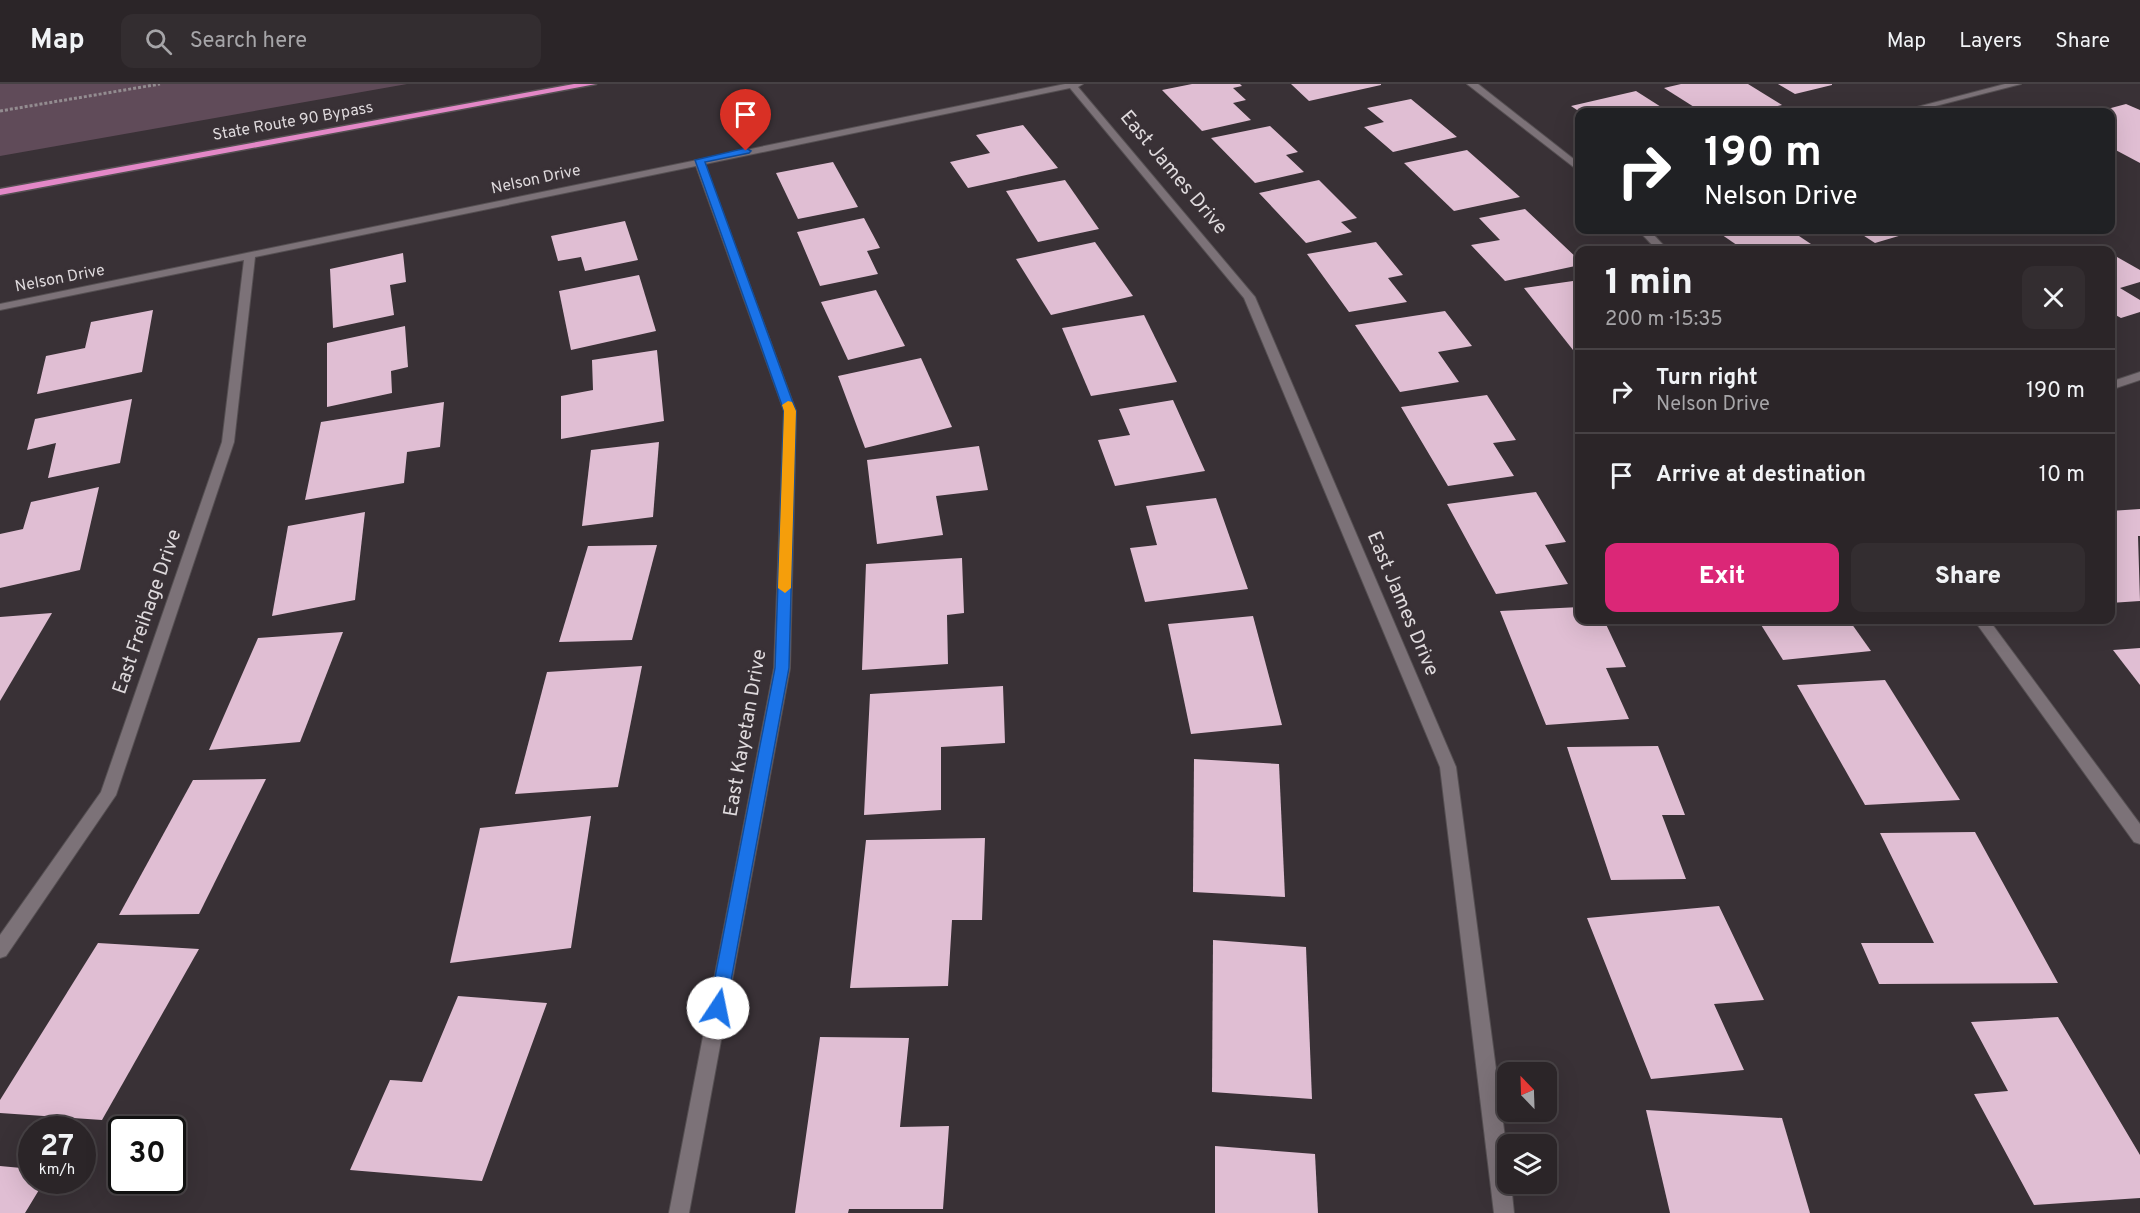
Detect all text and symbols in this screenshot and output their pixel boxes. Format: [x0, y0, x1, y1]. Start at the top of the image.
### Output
search box [121, 14, 541, 68]
text: Map [30, 23, 85, 59]
icon: search [142, 25, 175, 58]
text: Search here [190, 28, 307, 55]
text: Map [1887, 28, 1926, 55]
text: Layers [1959, 28, 2022, 55]
text: Share [2055, 28, 2110, 55]
pin [720, 89, 771, 151]
street label: State Route 90 Bypass [211, 98, 375, 146]
icon: arrive [729, 98, 762, 131]
street label: East James Drive [1113, 105, 1233, 241]
text: 190 m [1704, 128, 1822, 181]
icon: right [1605, 132, 1683, 210]
street label: Nelson Drive [489, 161, 583, 199]
text: Nelson Drive [1704, 180, 1858, 214]
street label: Nelson Drive [13, 260, 107, 298]
text: 1 min [1605, 261, 1693, 307]
button: close [2022, 266, 2085, 329]
text: 200 m · 15:35 [1605, 307, 1723, 333]
text: Turn right [1656, 365, 1758, 392]
icon: right [1605, 375, 1638, 408]
text: 190 m [2026, 378, 2085, 405]
text: Nelson Drive [1656, 392, 1770, 418]
icon: arrive [1605, 459, 1638, 492]
text: Arrive at destination [1656, 462, 1866, 489]
text: 10 m [2039, 462, 2085, 489]
street label: East Freihage Drive [108, 526, 188, 698]
street label: East James Drive [1360, 528, 1444, 680]
button: Exit [1605, 543, 1839, 612]
button: Share [1851, 543, 2085, 612]
street label: East Kayetan Drive [718, 647, 774, 819]
position arrow [686, 976, 750, 1040]
north arrow [1497, 1062, 1557, 1122]
map controls [1497, 1062, 1557, 1194]
speed limit sign: 30 [108, 1116, 186, 1194]
text: 27 [40, 1129, 74, 1166]
button: layers [1497, 1134, 1557, 1194]
text: km/h [39, 1161, 75, 1180]

